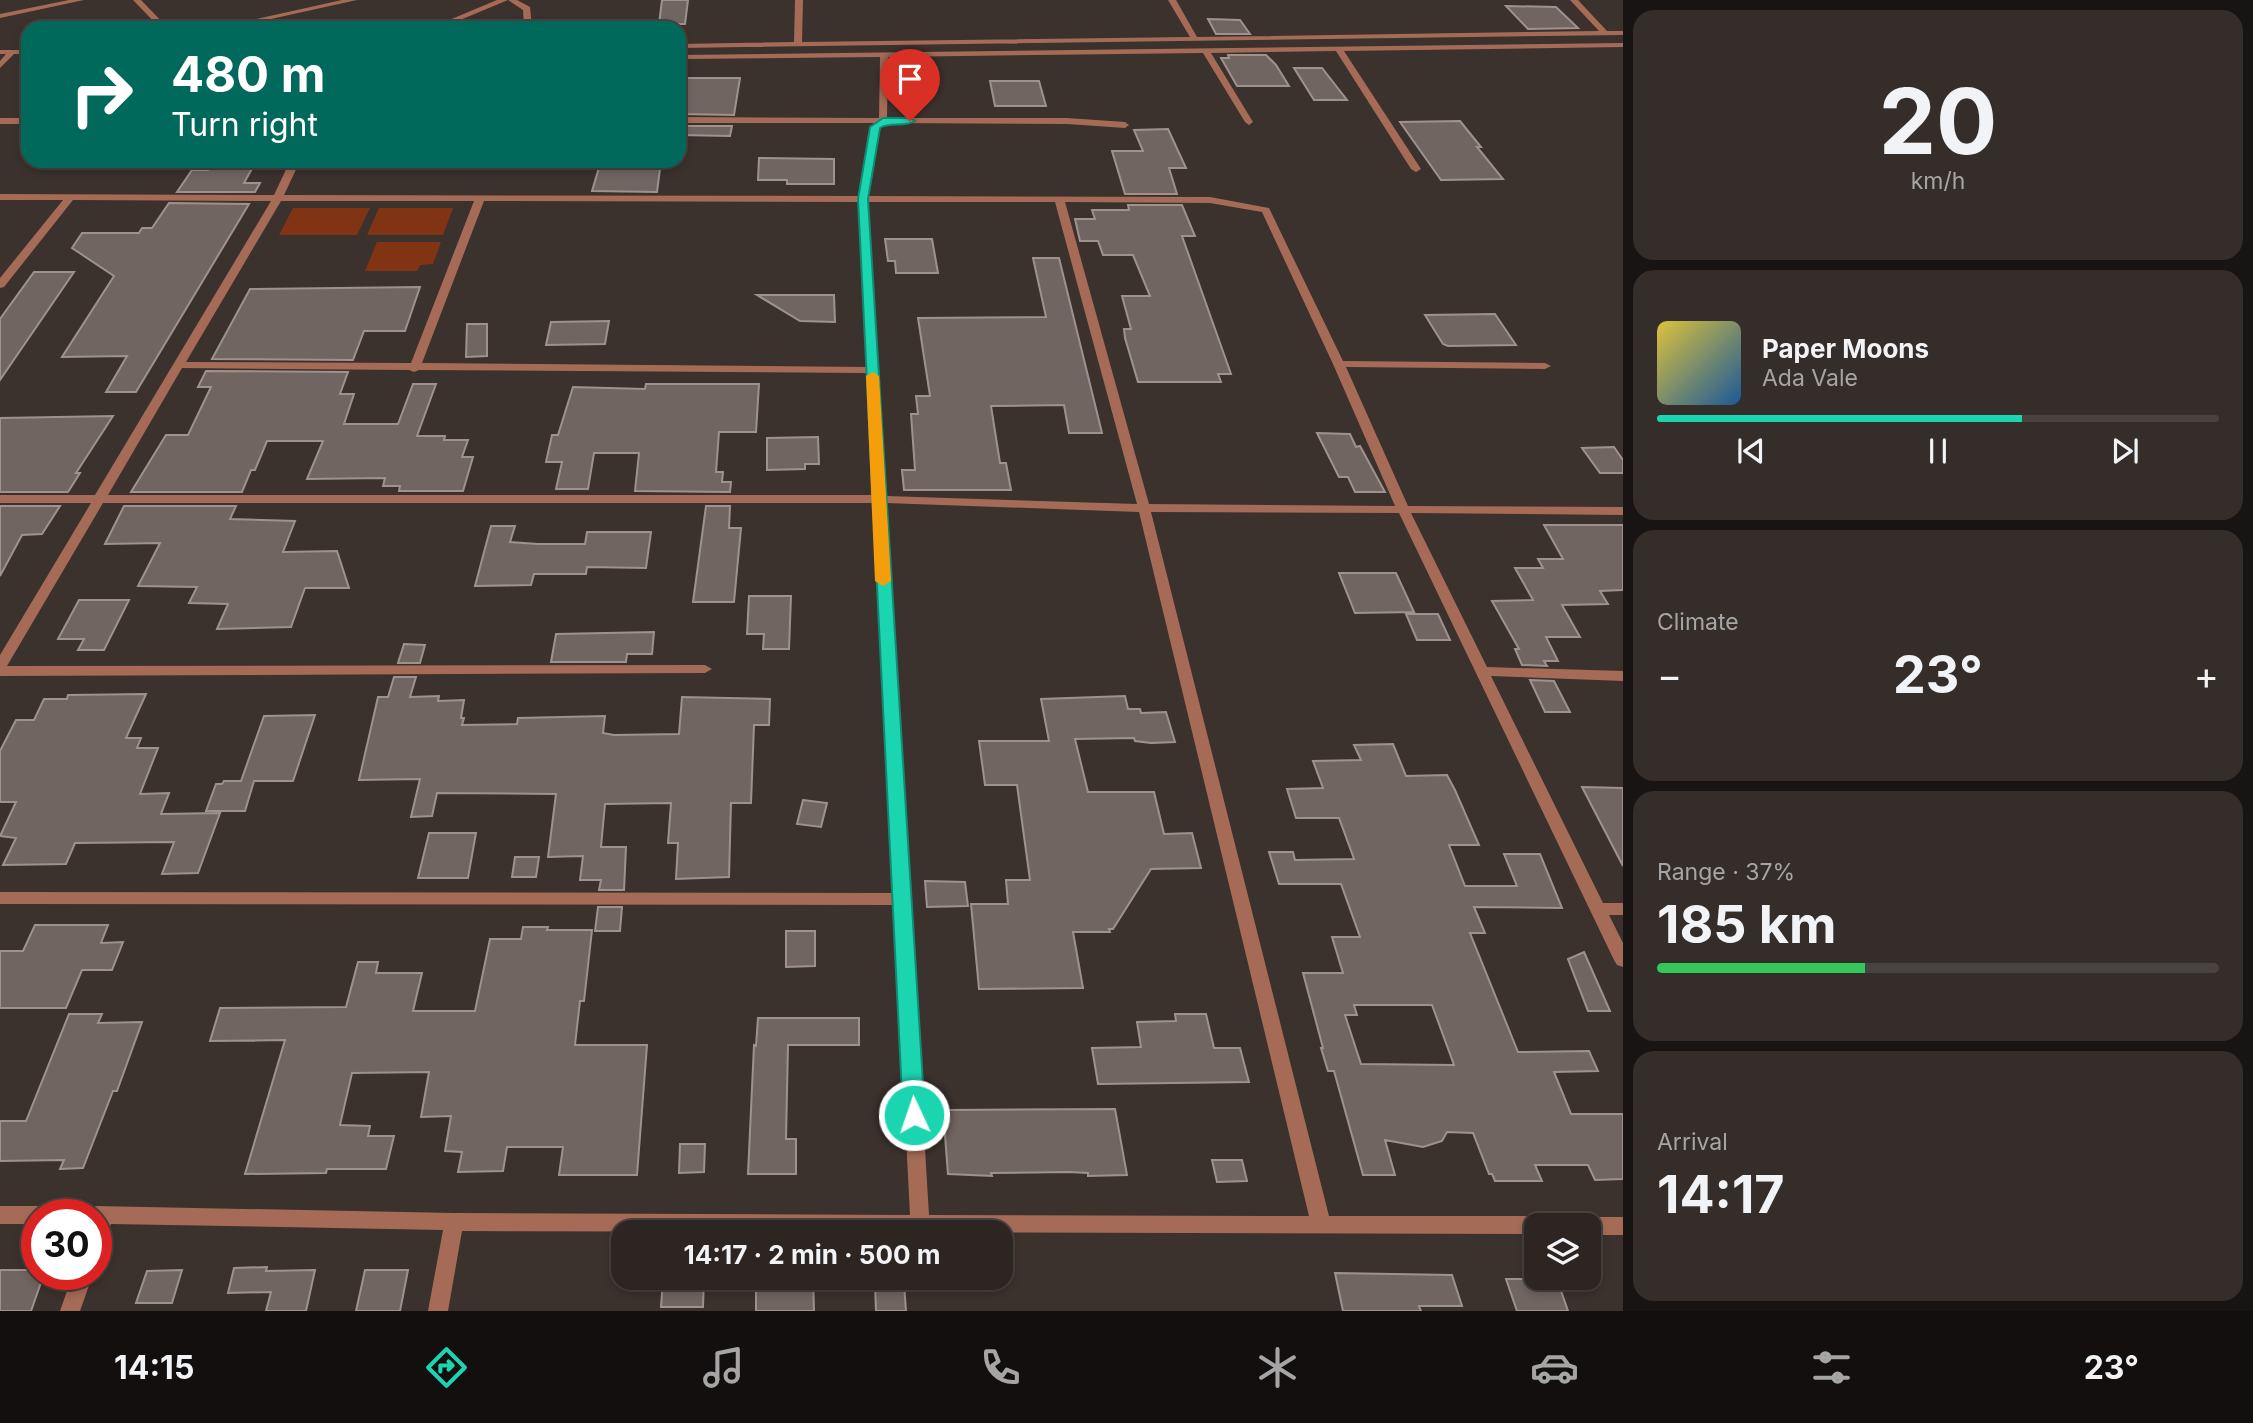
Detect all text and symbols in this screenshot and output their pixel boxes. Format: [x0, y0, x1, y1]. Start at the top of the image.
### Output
text: 480 m [171, 45, 325, 104]
icon: right [56, 49, 147, 140]
pin [880, 49, 940, 121]
icon: arrive [891, 60, 929, 98]
text: 20 [1879, 66, 1997, 176]
text: Turn right [171, 105, 318, 144]
text: km/h [1911, 167, 1965, 195]
text: Paper Moons [1762, 333, 1929, 364]
text: Ada Vale [1762, 364, 1858, 392]
icon: previous [1732, 432, 1770, 470]
icon: pause [1919, 432, 1957, 470]
icon: next [2106, 432, 2144, 470]
text: Climate [1657, 608, 1739, 636]
text: 23° [1893, 643, 1983, 706]
text: − [1657, 652, 1682, 698]
text: + [2194, 652, 2219, 698]
text: Range · 37% [1657, 858, 1795, 886]
text: 185 km [1657, 893, 1836, 956]
position arrow [877, 1078, 951, 1152]
text: Arrival [1657, 1128, 1728, 1156]
text: 14:17 [1657, 1163, 1785, 1226]
speed limit sign: 30 [21, 1199, 112, 1290]
map controls [1524, 1213, 1601, 1290]
button: layers [1524, 1213, 1601, 1290]
text: 14:17 · 2 min · 500 m [684, 1239, 940, 1270]
icon: directions [422, 1343, 471, 1392]
icon: music [699, 1343, 748, 1392]
icon: phone [976, 1343, 1025, 1392]
icon: climate [1253, 1343, 1302, 1392]
icon: car [1530, 1343, 1579, 1392]
icon: filters [1807, 1343, 1856, 1392]
text: 14:15 [114, 1348, 194, 1387]
text: 23° [2084, 1348, 2139, 1387]

